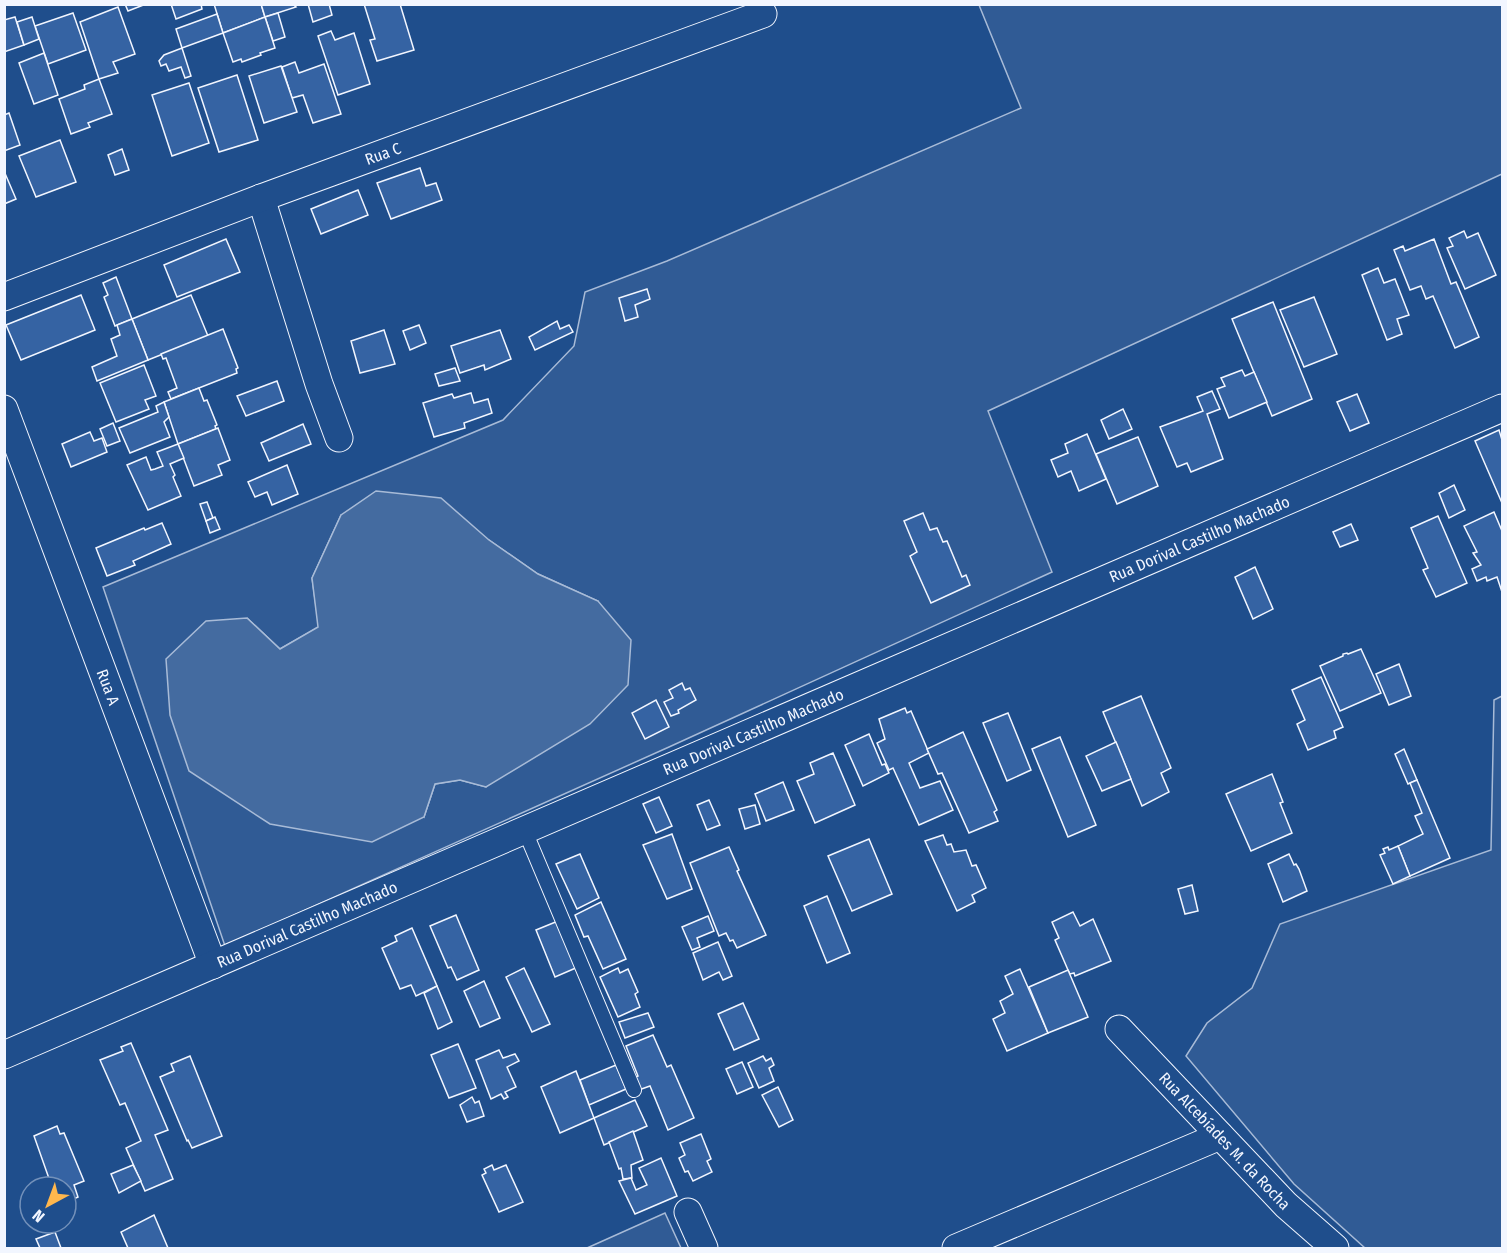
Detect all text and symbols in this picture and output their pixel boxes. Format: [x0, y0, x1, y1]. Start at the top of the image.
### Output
street label: Rua C [362, 138, 403, 169]
street label: Rua Dorival Castilho Machado [1106, 491, 1292, 586]
street label: Rua A [93, 666, 124, 708]
street label: Rua Dorival Castilho Machado [660, 684, 846, 779]
street label: Rua Dorival Castilho Machado [214, 877, 400, 971]
street label: Rua Alcebíades M. da Rocha [1155, 1068, 1295, 1213]
north arrow [18, 1175, 78, 1235]
text: N [29, 1206, 48, 1226]

